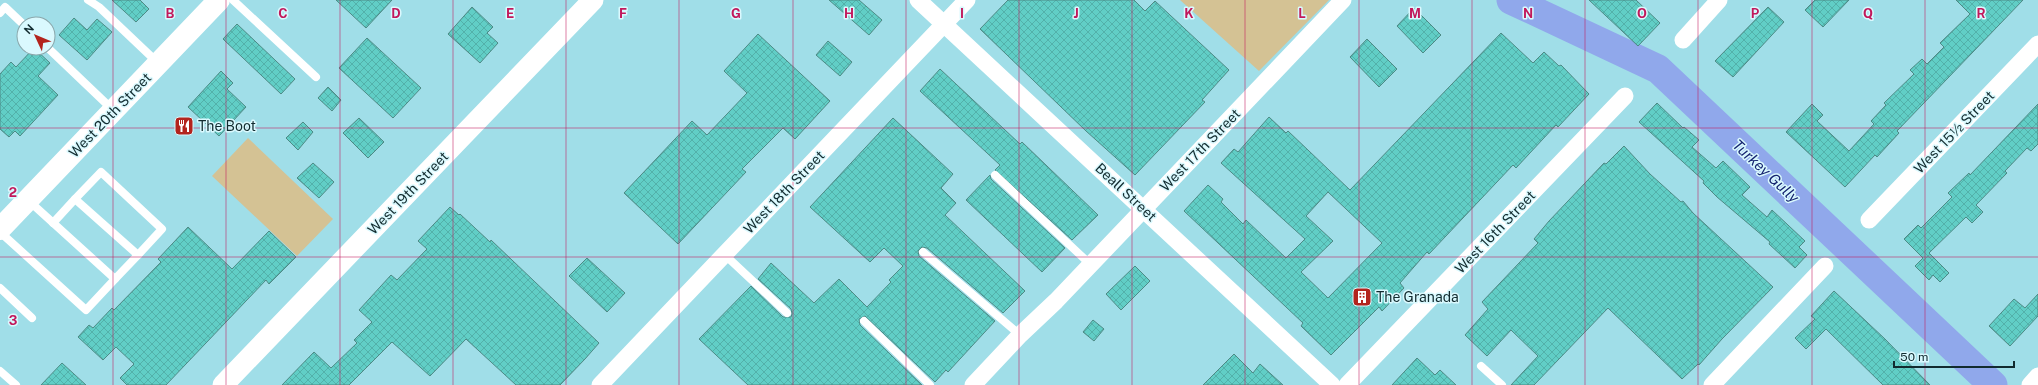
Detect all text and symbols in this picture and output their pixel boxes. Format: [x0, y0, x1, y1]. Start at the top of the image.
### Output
text: B [166, 6, 175, 21]
text: C [278, 6, 288, 21]
text: D [391, 6, 401, 21]
text: E [506, 6, 514, 21]
text: F [619, 6, 627, 21]
text: G [731, 6, 741, 21]
text: H [844, 6, 854, 21]
text: I [960, 6, 964, 21]
text: J [1073, 6, 1079, 21]
text: K [1184, 6, 1194, 21]
text: L [1298, 6, 1306, 21]
text: M [1409, 6, 1421, 21]
text: N [1523, 6, 1533, 21]
text: O [1637, 6, 1647, 21]
text: P [1751, 6, 1760, 21]
text: Q [1863, 6, 1873, 21]
text: R [1976, 6, 1986, 21]
north arrow [16, 16, 56, 56]
text: N [22, 22, 36, 36]
street label: West 20th Street [66, 69, 154, 161]
street label: West 15½ Street [1911, 87, 1997, 177]
street label: West 17th Street [1157, 105, 1243, 195]
restaurant icon: The Boot [173, 115, 195, 137]
place label: The Boot [198, 118, 256, 134]
water label: Turkey Gully [1729, 136, 1803, 206]
street label: West 18th Street [740, 147, 828, 237]
street label: West 19th Street [365, 148, 451, 238]
street label: Beall Street [1092, 160, 1160, 224]
text: 2 [9, 185, 17, 200]
street label: West 16th Street [1452, 187, 1538, 277]
building icon: The Granada [1351, 286, 1373, 308]
place label: The Granada [1376, 289, 1459, 305]
text: 3 [9, 313, 18, 328]
scale bar [1894, 343, 2014, 369]
text: 50 m [1900, 350, 1928, 364]

